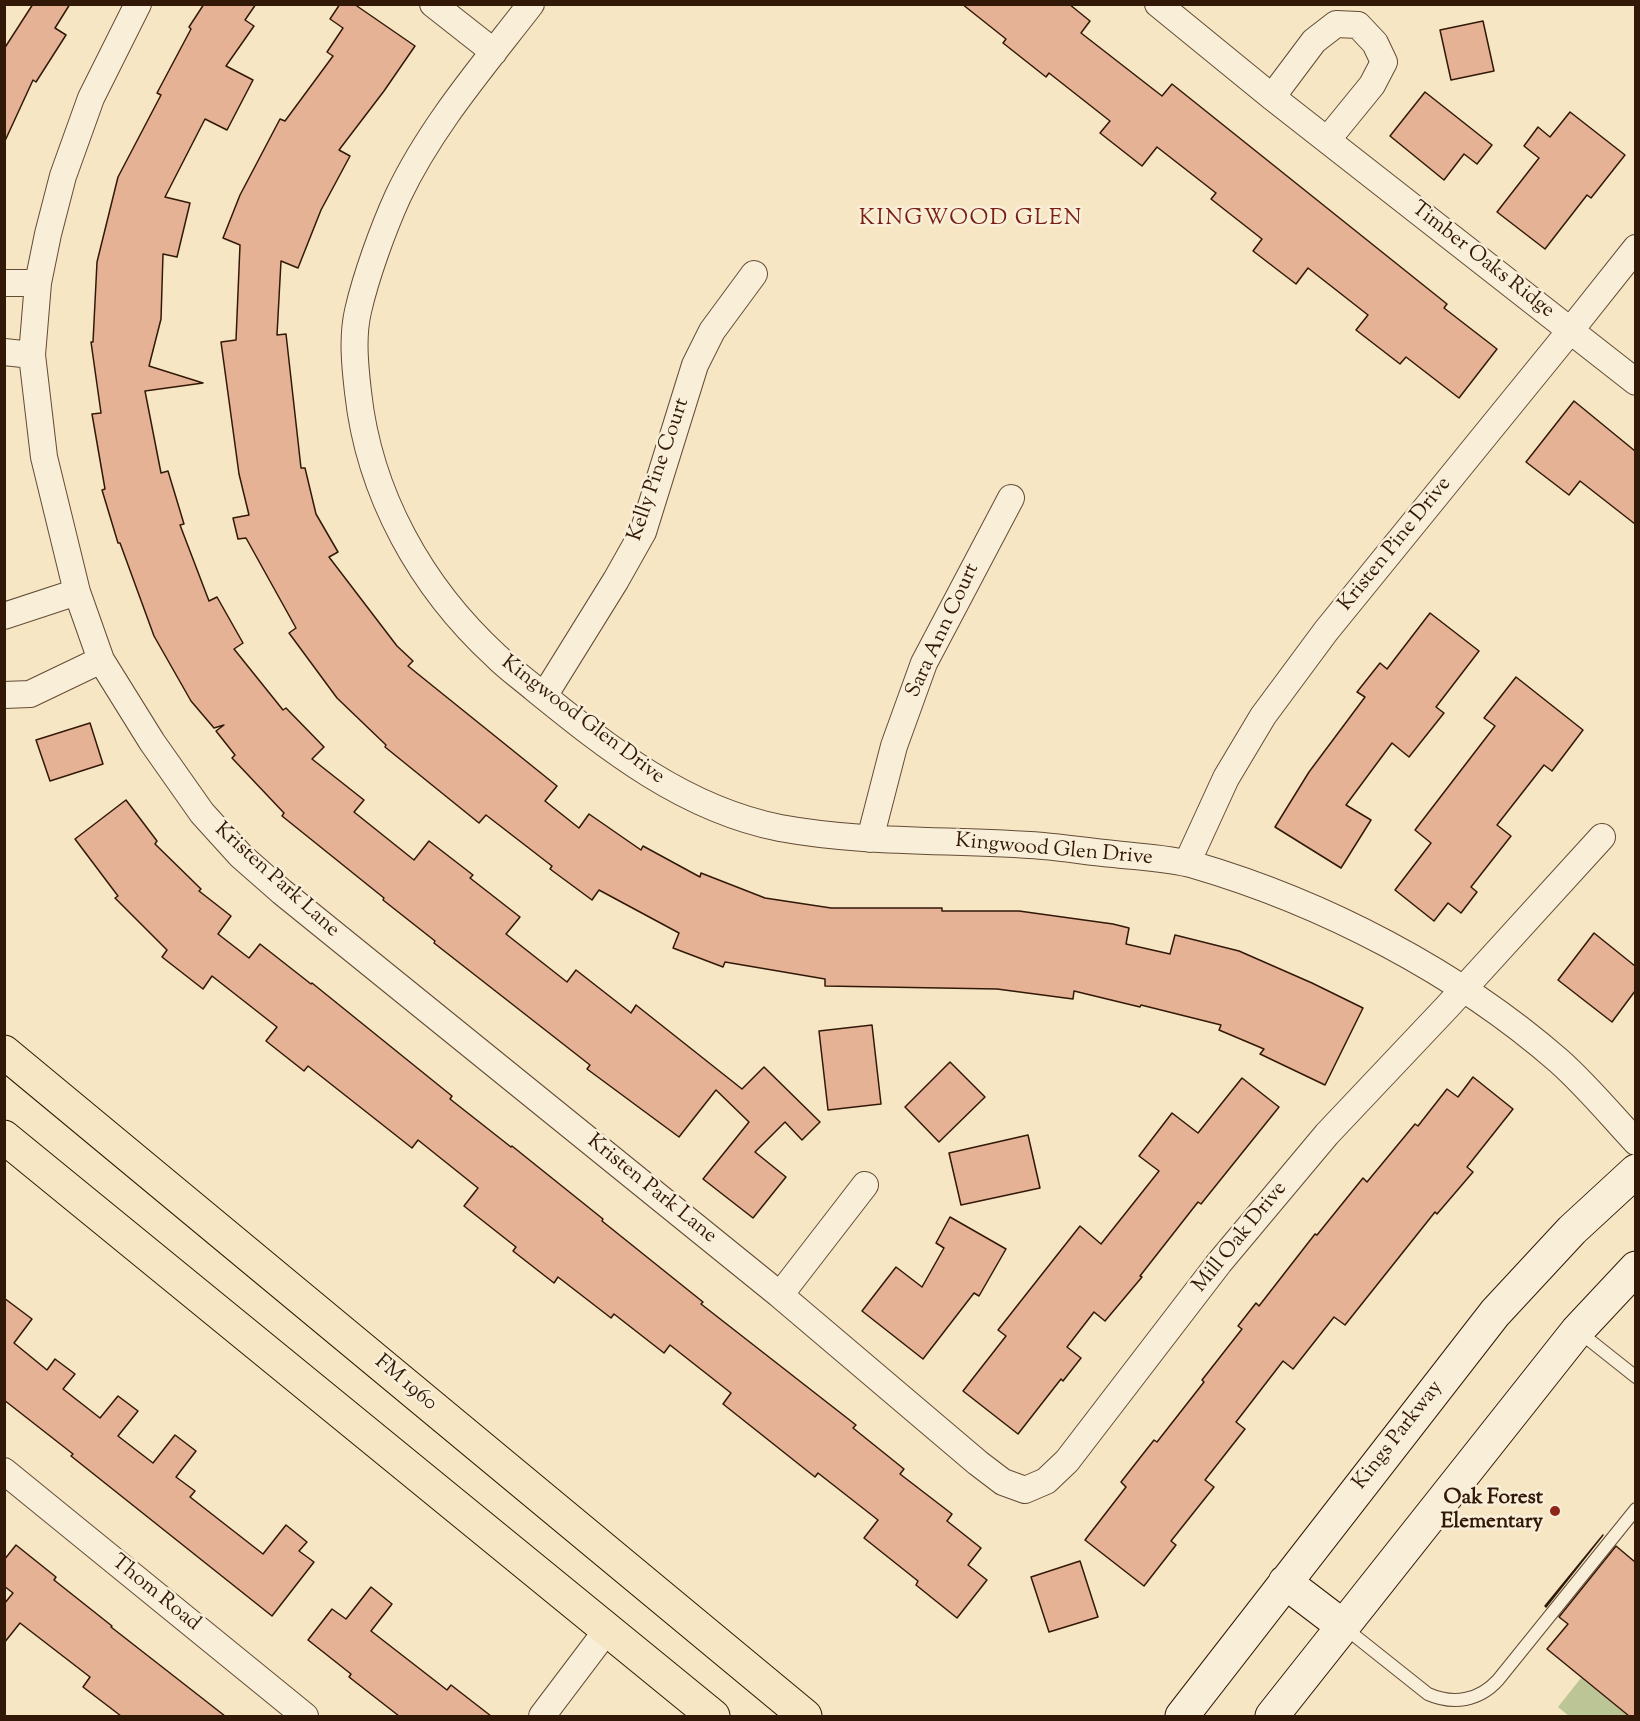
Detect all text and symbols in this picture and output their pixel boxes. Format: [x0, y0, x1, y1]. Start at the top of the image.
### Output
street label: Timber Oaks Ridge [1405, 197, 1559, 325]
district label: KINGWOOD GLEN [859, 207, 1083, 233]
street label: Kelly Pine Court [624, 395, 696, 545]
street label: Kristen Pine Drive [1334, 473, 1458, 617]
street label: Sara Ann Court [902, 560, 986, 702]
street label: Kingwood Glen Drive [495, 651, 669, 791]
street label: Kristen Park Lane [208, 818, 344, 944]
street label: Kingwood Glen Drive [954, 830, 1154, 872]
street label: Kristen Park Lane [581, 1130, 721, 1250]
street label: Mill Oak Drive [1189, 1177, 1293, 1299]
street label: FM 1960 [369, 1351, 441, 1417]
street label: Kings Parkway [1349, 1376, 1449, 1496]
place label: Oak Forest Elementary [1441, 1486, 1543, 1536]
marker: Oak Forest Elementary [1548, 1504, 1562, 1518]
street label: Thom Road [105, 1550, 205, 1638]

